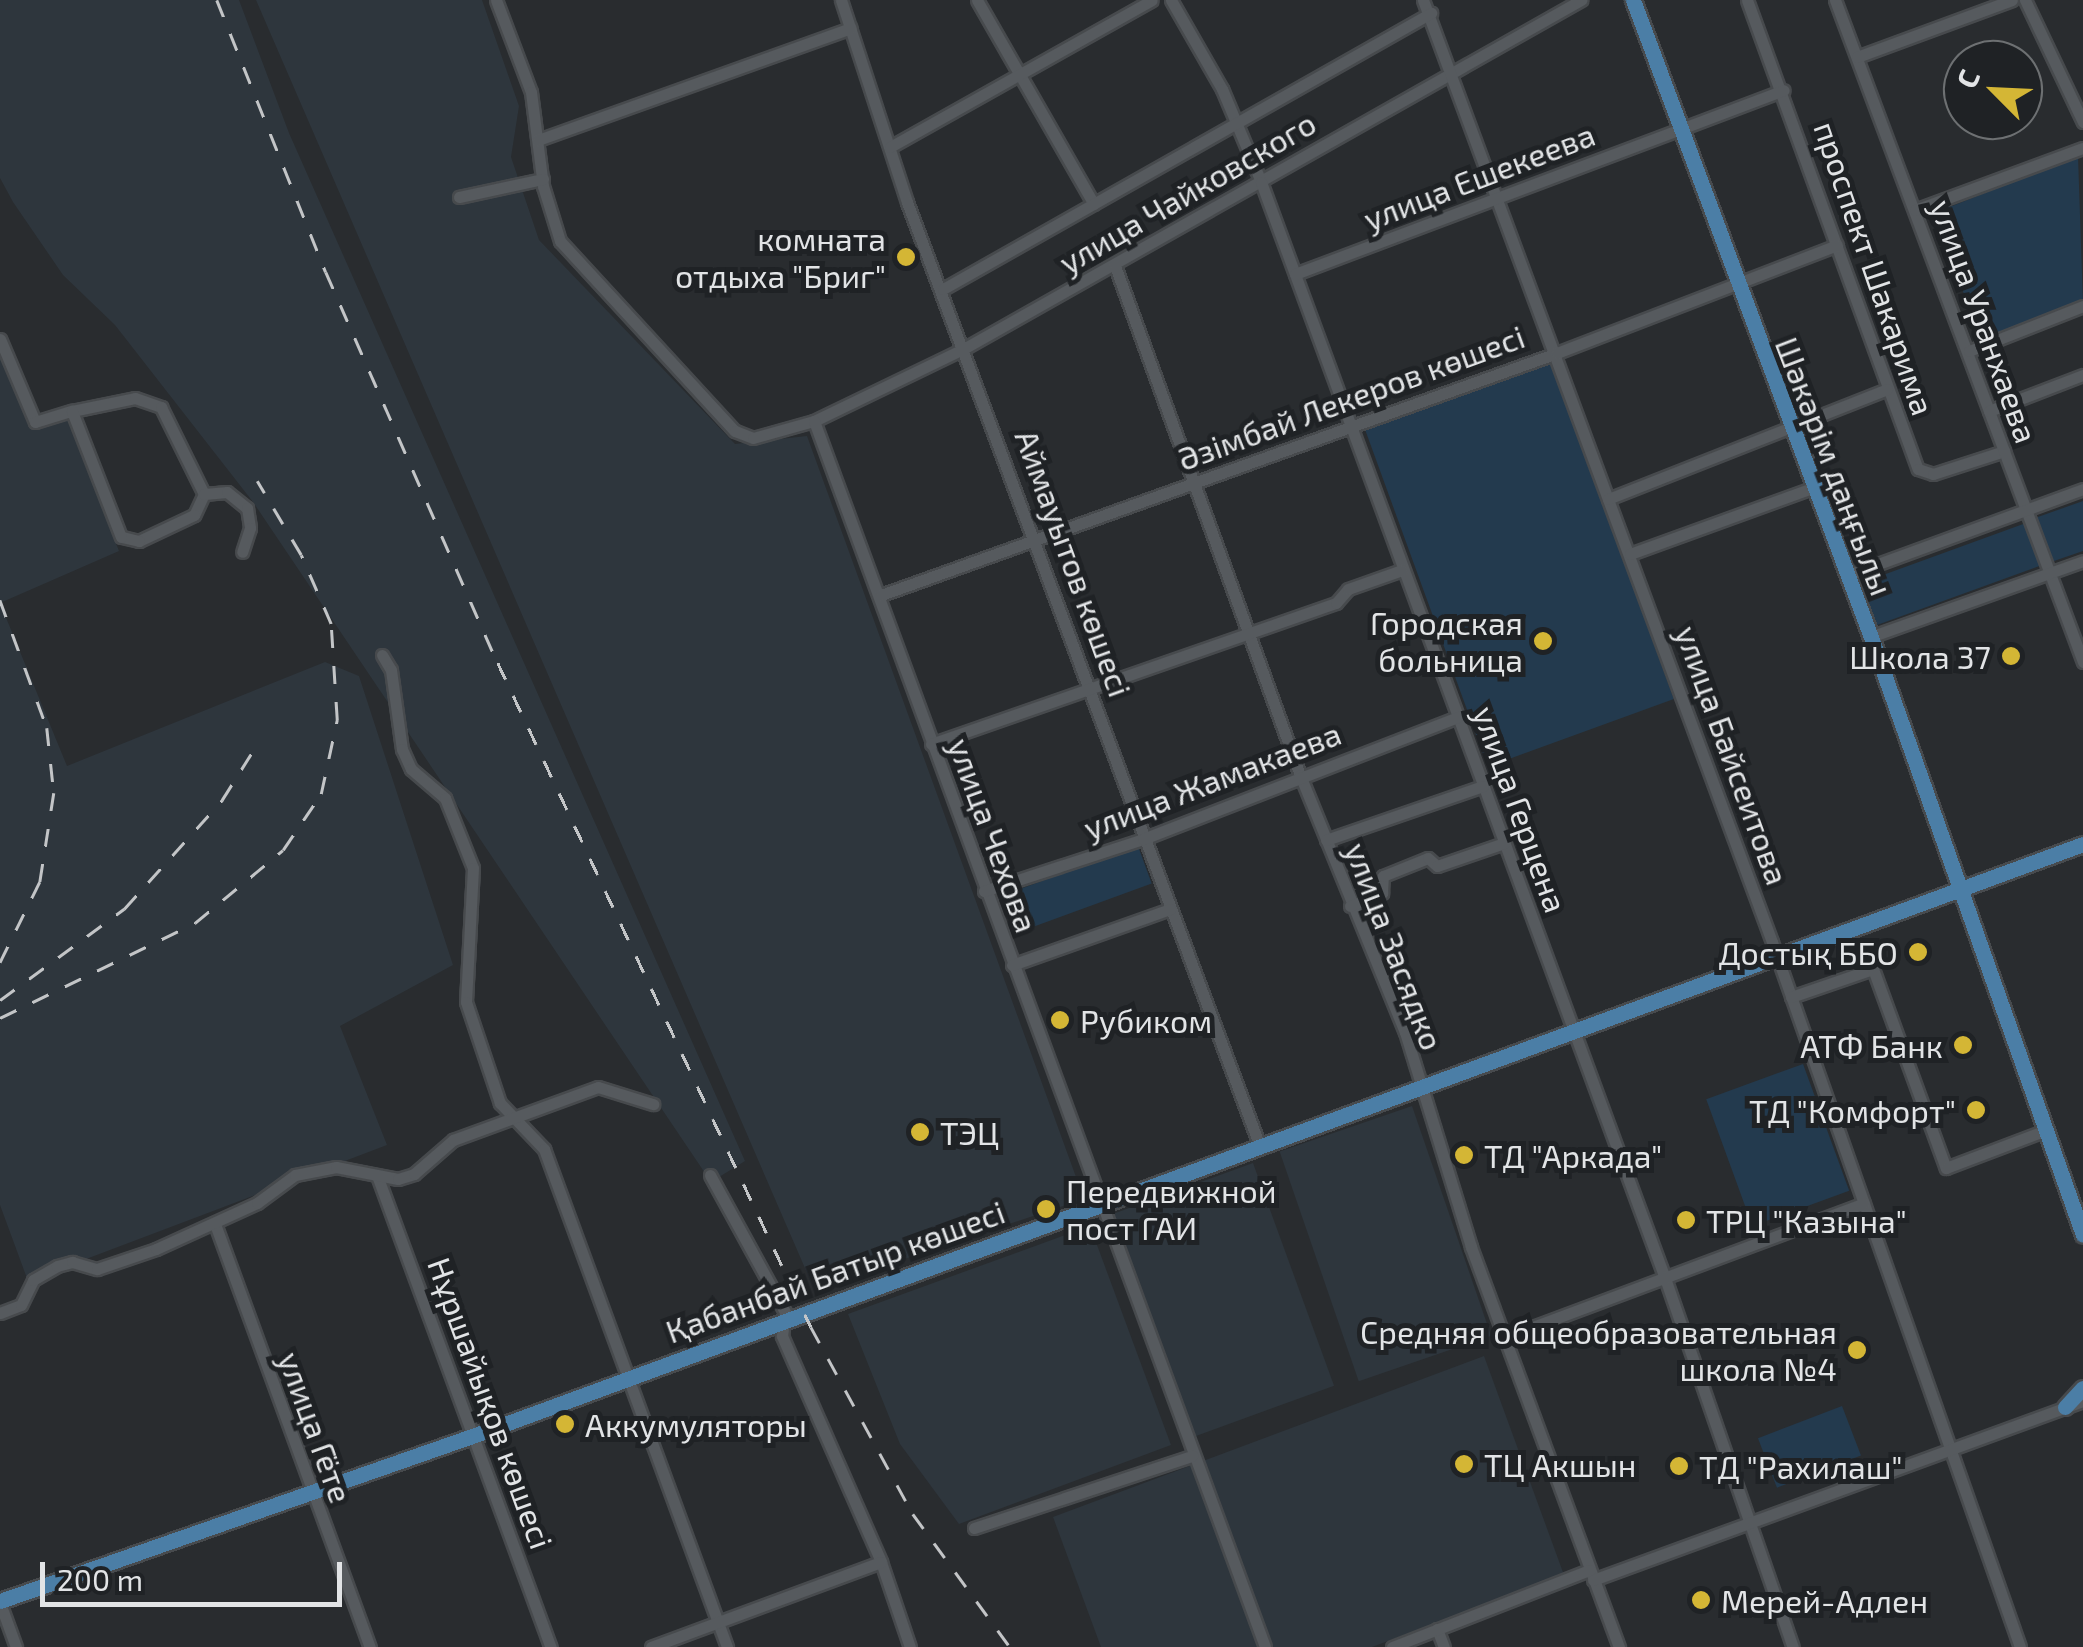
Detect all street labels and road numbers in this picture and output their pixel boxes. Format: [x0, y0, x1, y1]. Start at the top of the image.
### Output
street label: улица Чайковского [1052, 103, 1322, 281]
street label: улица Ешекеева [1358, 114, 1600, 238]
street label: проспект Шакарима [1807, 116, 1943, 420]
street label: улица Уранхаева [1923, 194, 2047, 448]
street label: Әзімбай Лекеров көшесі [1173, 316, 1529, 478]
street label: Шәкәрім даңғылы [1768, 332, 1902, 600]
street label: Аймауытов көшесі [1008, 424, 1140, 702]
street label: улица Байсеитова [1668, 620, 1798, 890]
street label: улица Герцена [1466, 701, 1576, 917]
street label: улица Жамакаева [1078, 713, 1346, 847]
street label: улица Чехова [941, 733, 1047, 937]
street label: улица Засядко [1338, 837, 1452, 1055]
street label: Қабанбай Батыр көшесі [660, 1192, 1010, 1350]
street label: Нұршайықов көшесі [420, 1252, 562, 1554]
street label: улица Гёте [271, 1346, 361, 1508]

